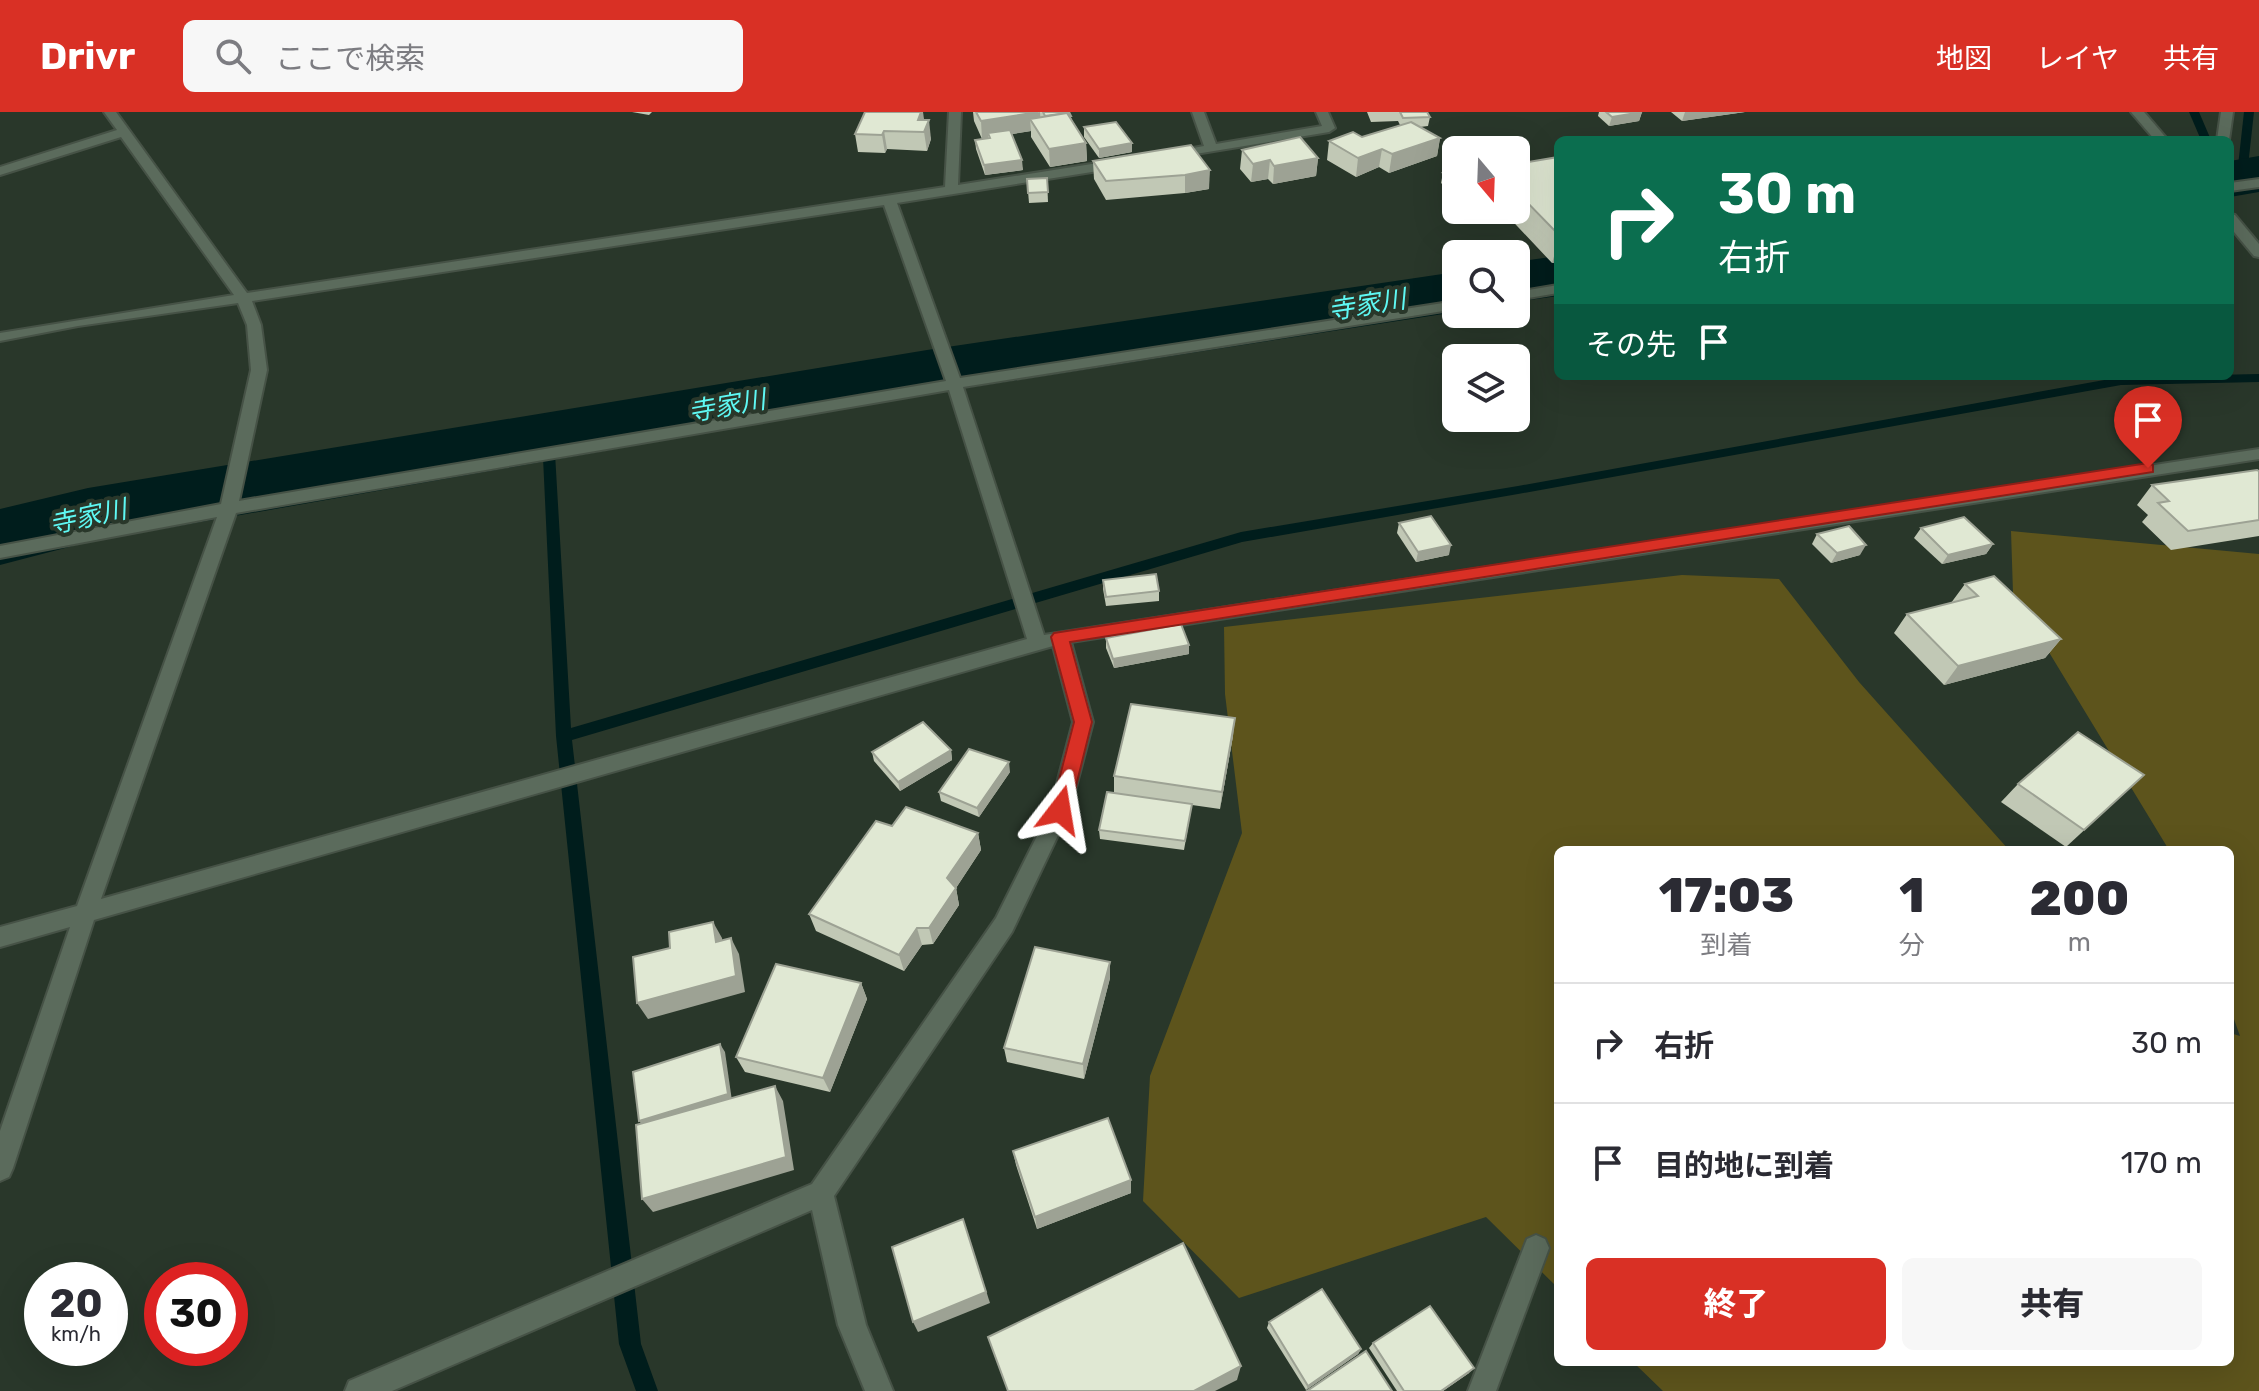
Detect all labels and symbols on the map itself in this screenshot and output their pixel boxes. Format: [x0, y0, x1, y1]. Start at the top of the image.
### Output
north arrow [1442, 136, 1530, 224]
water label: 寺家川 [1326, 283, 1411, 326]
water label: 寺家川 [686, 383, 771, 428]
pin [2114, 386, 2182, 468]
water label: 寺家川 [47, 493, 132, 540]
position arrow [1018, 768, 1102, 852]
speed limit sign: 30 [144, 1262, 248, 1366]

